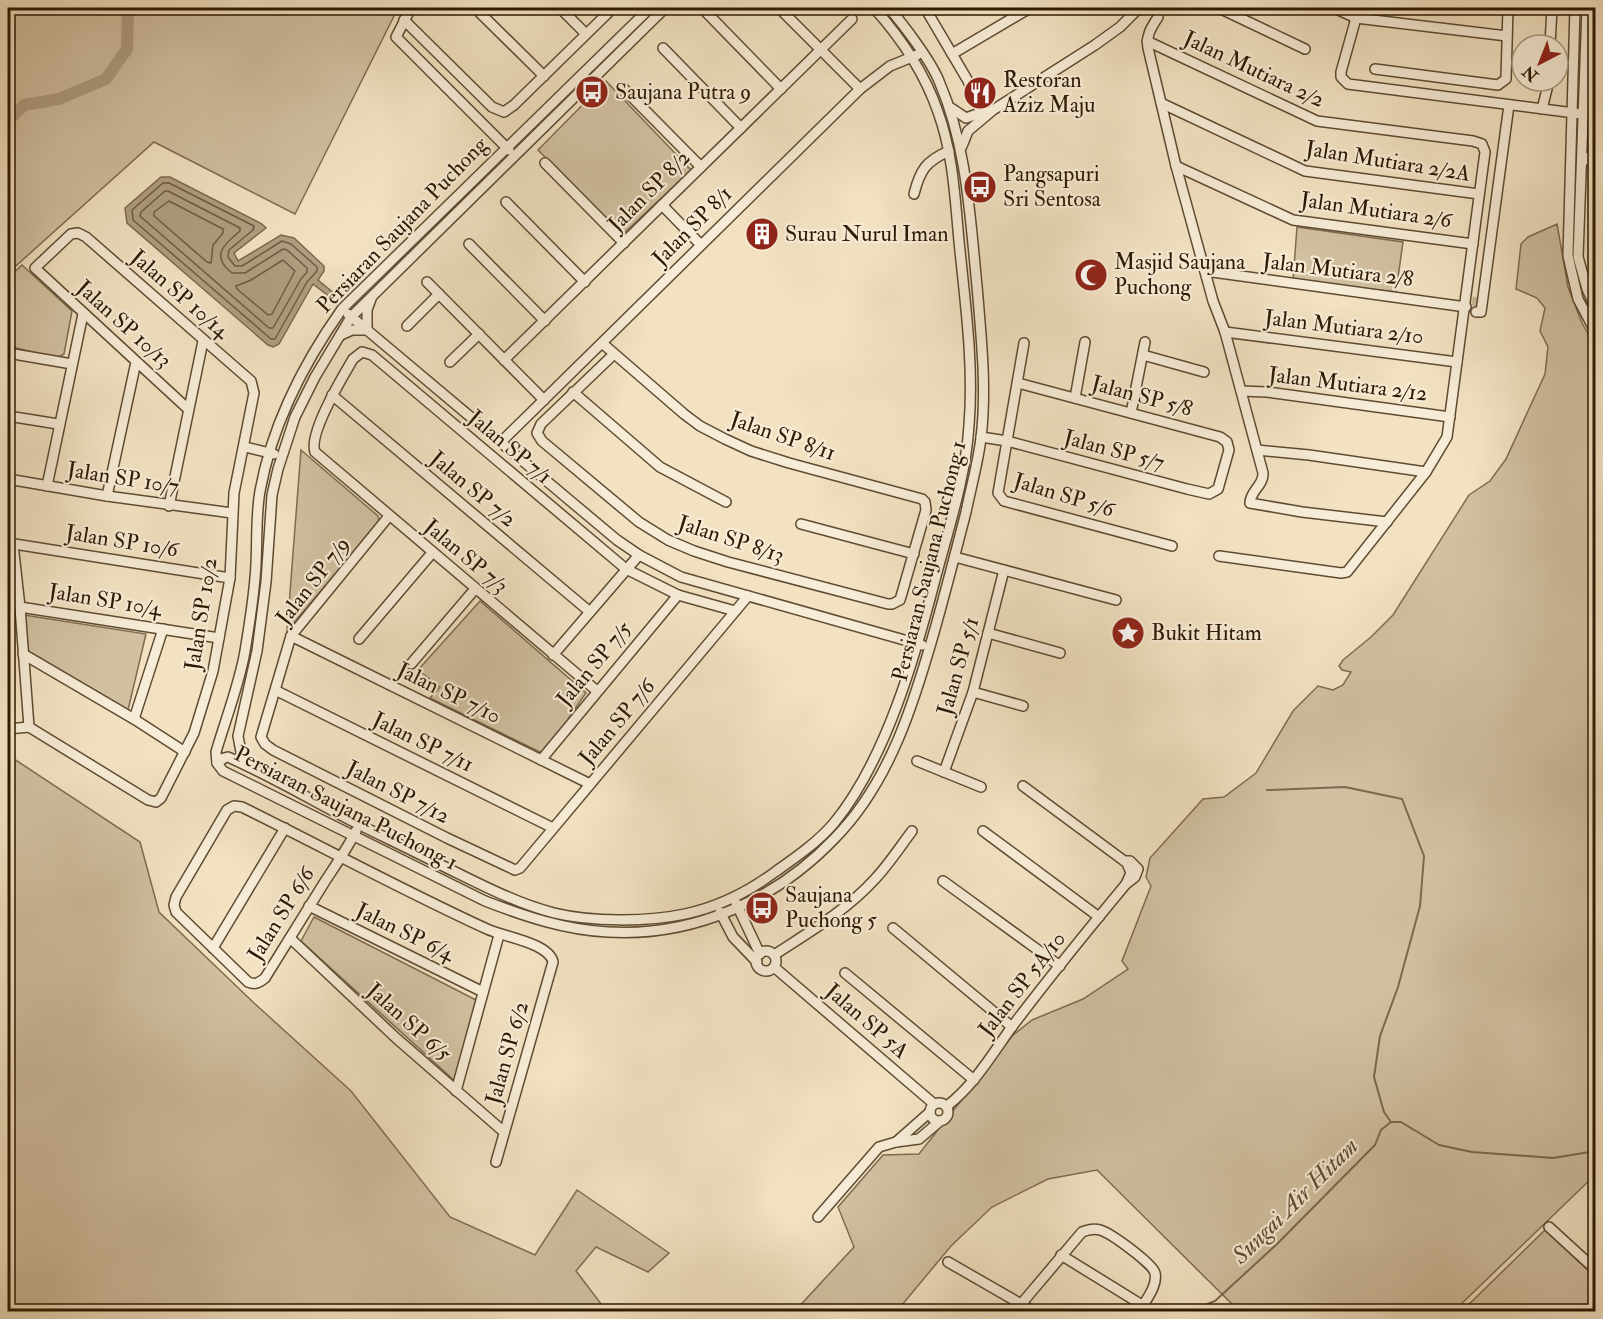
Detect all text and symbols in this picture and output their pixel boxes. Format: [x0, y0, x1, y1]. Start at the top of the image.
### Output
street label: Jalan Mutiara 2/2 [1178, 24, 1329, 114]
north arrow [1510, 33, 1570, 93]
text: N [1518, 61, 1543, 86]
place label: Restoran Aziz Maju [1002, 66, 1095, 119]
bus stop icon: Saujana Putra 9 [574, 74, 610, 110]
restaurant icon: Restoran Aziz Maju [962, 75, 998, 111]
place label: Saujana Putra 9 [615, 78, 751, 106]
street label: Persiaran Saujana Puchong [310, 130, 494, 319]
street label: Jalan Mutiara 2/2A [1303, 134, 1472, 188]
street label: Jalan SP 8/2 [601, 144, 696, 239]
place label: Pangsapuri Sri Sentosa [1003, 160, 1102, 213]
bus stop icon: Pangsapuri Sri Sentosa [962, 169, 998, 205]
street label: Jalan SP 8/1 [645, 180, 738, 273]
street label: Jalan Mutiara 2/6 [1298, 185, 1455, 235]
building icon: Surau Nurul Iman [744, 216, 780, 252]
place label: Surau Nurul Iman [785, 220, 949, 248]
street label: Jalan SP 10/14 [124, 243, 236, 345]
street label: Jalan Mutiara 2/8 [1260, 247, 1415, 293]
place label: Masjid Saujana Puchong [1114, 248, 1246, 301]
mosque icon: Masjid Saujana Puchong [1073, 257, 1109, 293]
street label: Jalan SP 10/13 [70, 273, 178, 374]
street label: Jalan Mutiara 2/10 [1262, 303, 1425, 351]
street label: Jalan Mutiara 2/12 [1266, 360, 1429, 408]
street label: Jalan SP 5/8 [1087, 369, 1196, 423]
street label: Jalan SP 7/1 [461, 403, 558, 490]
street label: Jalan SP 8/11 [726, 405, 839, 467]
street label: Jalan SP 5/7 [1060, 423, 1167, 477]
street label: Persiaran Saujana Puchong 1 [886, 438, 972, 684]
street label: Jalan SP 7/2 [423, 444, 522, 533]
street label: Jalan SP 10/7 [64, 455, 181, 501]
street label: Jalan SP 5/6 [1009, 466, 1120, 524]
street label: Jalan SP 8/13 [673, 508, 788, 569]
street label: Jalan SP 7/3 [417, 512, 514, 599]
street label: Jalan SP 10/6 [63, 518, 182, 564]
street label: Jalan SP 7/9 [269, 531, 356, 632]
street label: Jalan SP 10/2 [178, 556, 224, 673]
street label: Jalan SP 10/4 [46, 577, 165, 623]
street label: Jalan SP 5/1 [930, 614, 985, 719]
street label: Jalan SP 7/5 [549, 615, 638, 713]
place icon: Bukit Hitam [1110, 615, 1146, 651]
place label: Bukit Hitam [1151, 619, 1262, 647]
street label: Jalan SP 7/10 [391, 655, 506, 730]
street label: Jalan SP 7/6 [572, 672, 663, 772]
street label: Jalan SP 7/11 [367, 705, 478, 779]
street label: Persiaran Saujana Puchong 1 [230, 739, 462, 877]
street label: Jalan SP 7/12 [341, 754, 454, 830]
street label: Jalan SP 6/6 [241, 860, 322, 967]
place label: Saujana Puchong 5 [785, 881, 877, 934]
bus stop icon: Saujana Puchong 5 [744, 890, 780, 926]
street label: Jalan SP 6/4 [350, 896, 460, 968]
street label: Jalan SP 5A/10 [971, 926, 1072, 1043]
street label: Jalan SP 6/5 [360, 976, 457, 1068]
street label: Jalan SP 5A [819, 976, 915, 1065]
street label: Jalan SP 6/2 [479, 998, 535, 1109]
water label: Sungai Air Hitam [1224, 1131, 1365, 1272]

